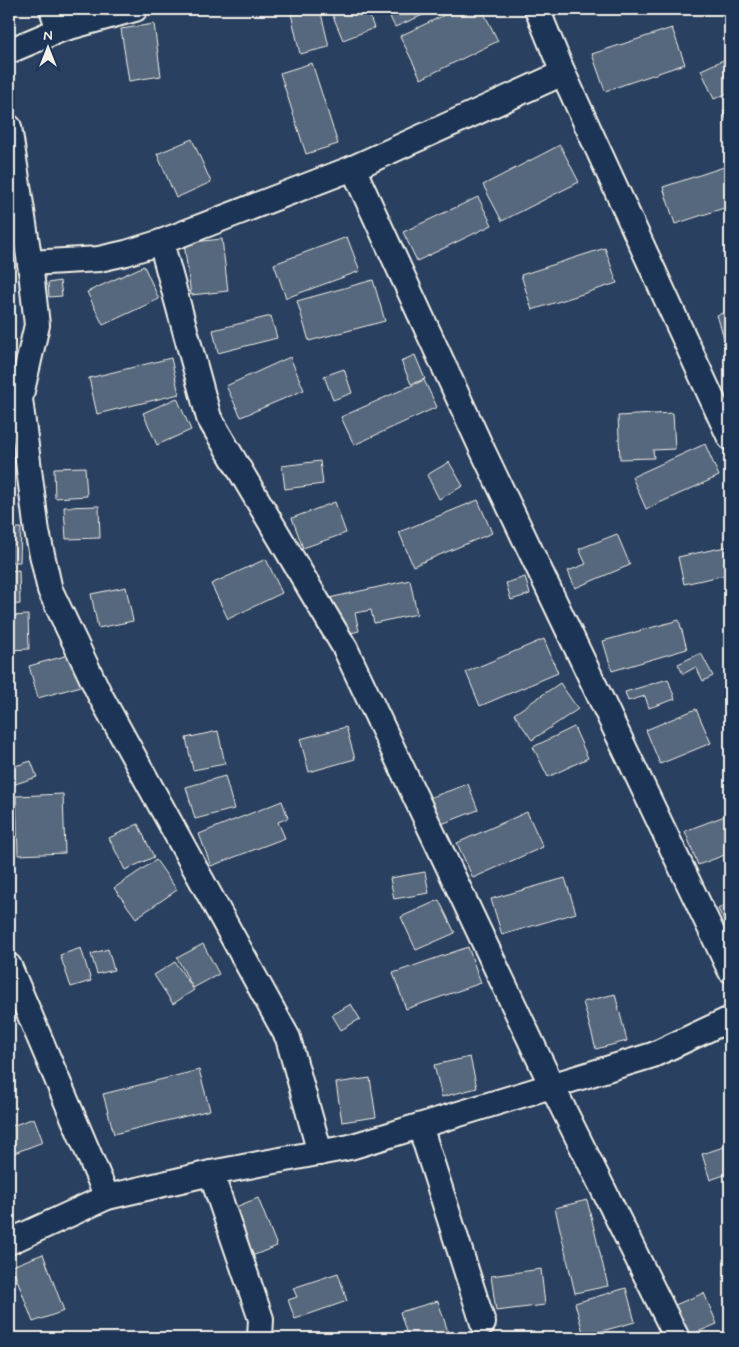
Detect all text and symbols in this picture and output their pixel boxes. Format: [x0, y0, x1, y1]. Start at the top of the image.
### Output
north arrow [22, 22, 72, 72]
text: N [43, 27, 53, 45]

